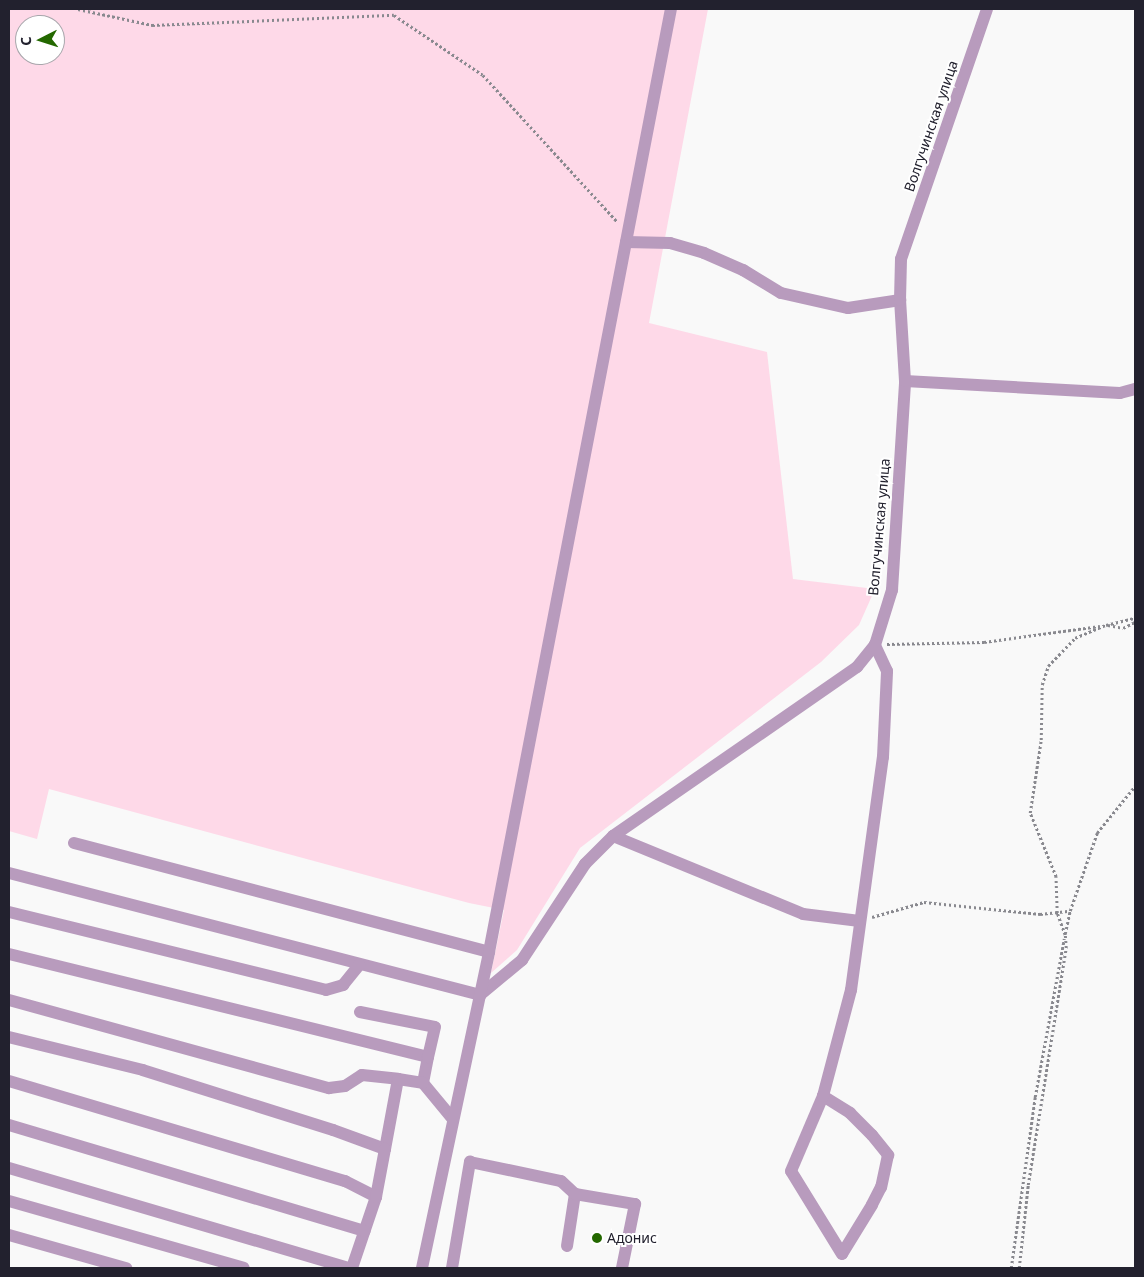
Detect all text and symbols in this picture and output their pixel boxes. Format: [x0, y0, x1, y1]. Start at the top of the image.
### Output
north arrow [15, 15, 65, 65]
text: С [16, 36, 35, 47]
street label: Волгучинская улица [901, 58, 961, 194]
street label: Волгучинская улица [865, 458, 893, 596]
place label: Адонис [607, 1230, 657, 1246]
marker: Адонис [591, 1232, 603, 1244]

